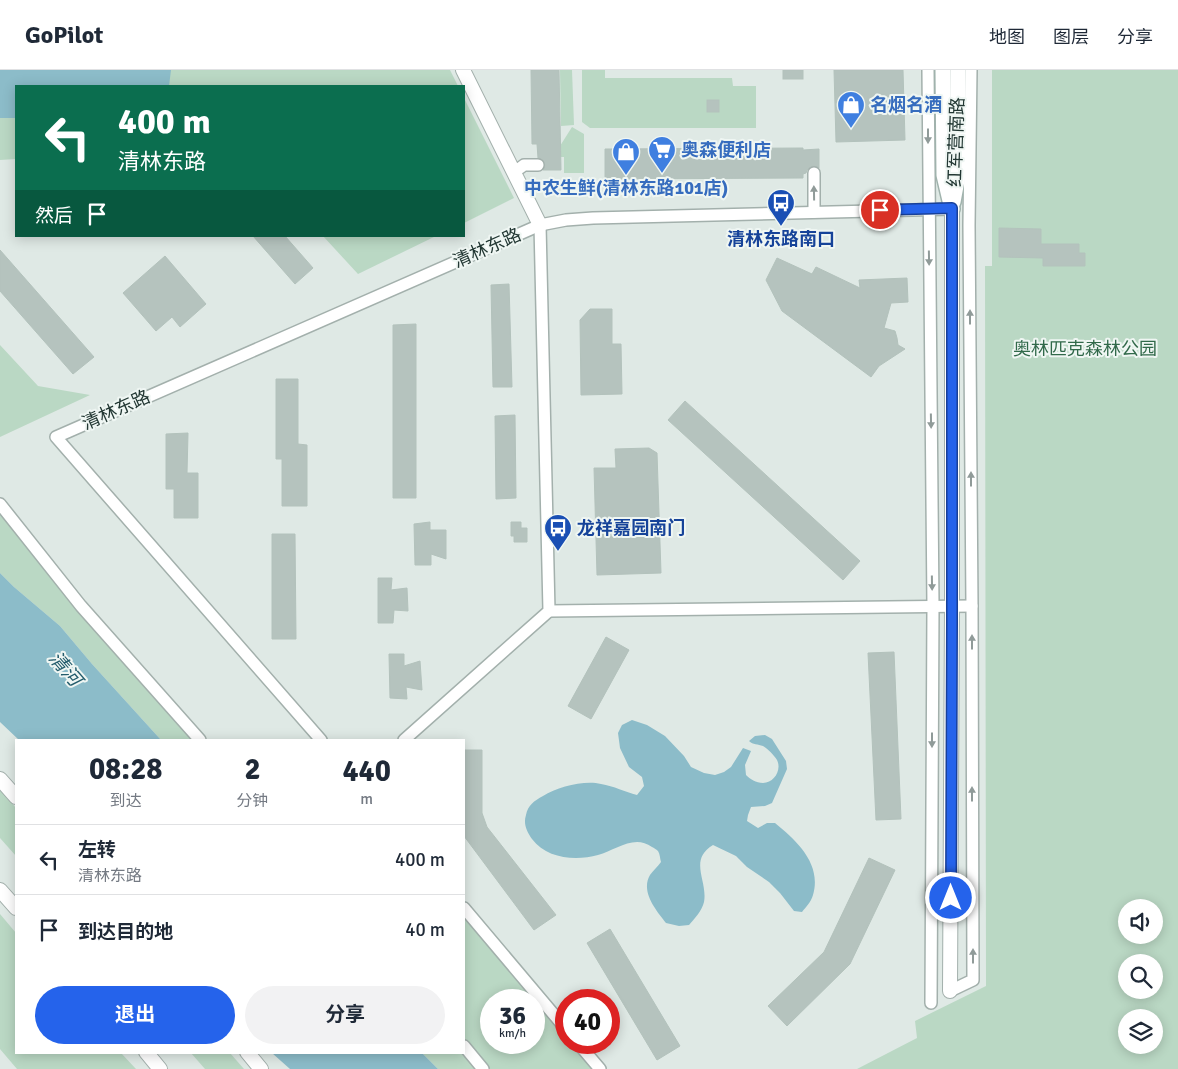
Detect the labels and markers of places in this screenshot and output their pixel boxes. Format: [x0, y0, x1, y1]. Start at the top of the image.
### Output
shop icon: 名烟名酒 [836, 90, 866, 129]
place label: 名烟名酒 [870, 94, 942, 116]
supermarket icon: 奥森便利店 [647, 135, 677, 174]
shop icon: 中农生鲜(清林东路101店) [611, 137, 641, 176]
place label: 奥森便利店 [681, 139, 771, 161]
place label: 中农生鲜(清林东路101店) [524, 177, 728, 199]
bus stop icon: 清林东路南口 [766, 188, 796, 227]
pin [859, 189, 901, 231]
place label: 清林东路南口 [727, 228, 835, 250]
bus stop icon: 龙祥嘉园南门 [543, 513, 573, 552]
place label: 龙祥嘉园南门 [577, 517, 685, 539]

